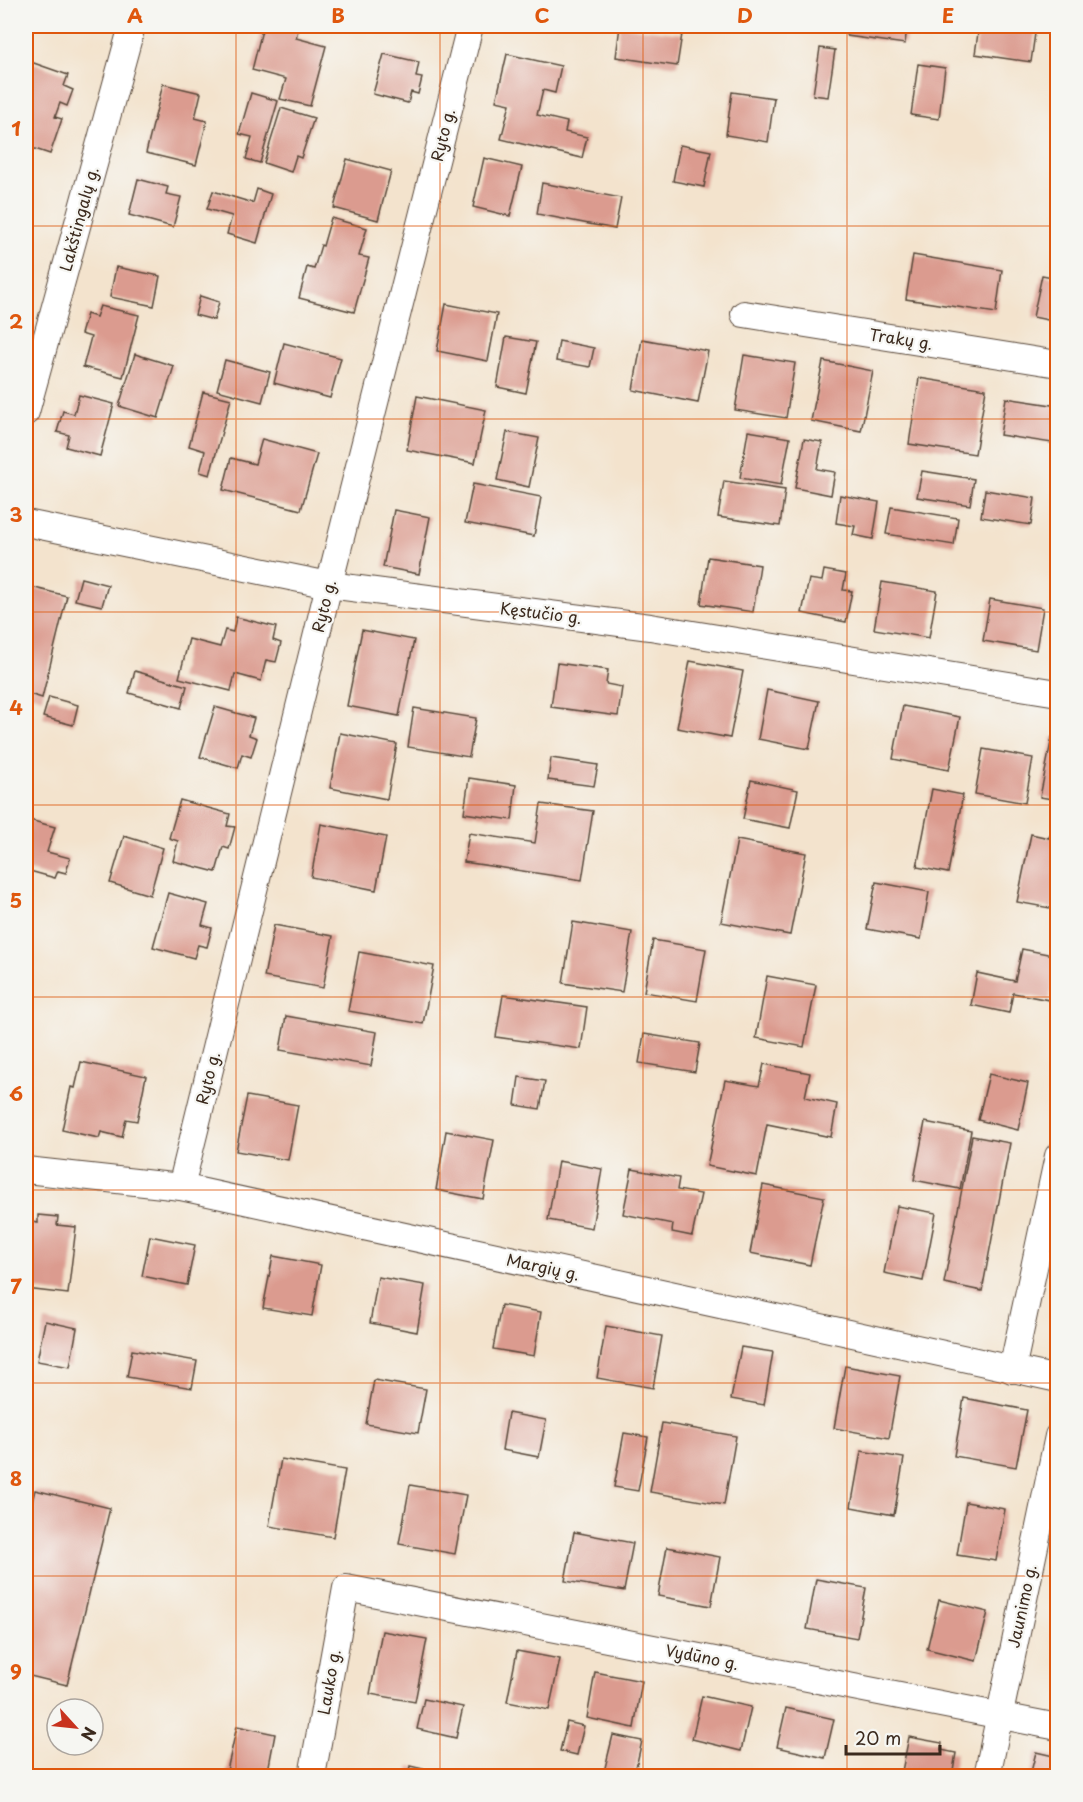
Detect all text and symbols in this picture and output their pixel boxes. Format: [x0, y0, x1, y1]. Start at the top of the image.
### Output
text: A [127, 0, 143, 30]
text: B [331, 0, 345, 30]
text: C [534, 0, 550, 30]
text: D [737, 0, 753, 30]
text: E [942, 0, 954, 30]
street label: Ryto g. [424, 106, 460, 164]
text: 1 [11, 113, 21, 143]
street label: Lakštingalų g. [53, 164, 104, 274]
text: 2 [9, 306, 23, 336]
street label: Trakų g. [868, 321, 935, 355]
text: 3 [9, 499, 23, 529]
street label: Ryto g. [305, 577, 341, 635]
street label: Kęstučio g. [499, 595, 583, 629]
text: 4 [9, 692, 23, 722]
text: 5 [10, 885, 22, 915]
street label: Ryto g. [189, 1049, 225, 1107]
text: 6 [9, 1078, 23, 1108]
street label: Margių g. [504, 1247, 582, 1285]
text: 7 [10, 1271, 22, 1301]
text: 8 [10, 1463, 22, 1493]
street label: Jaunimo g. [1000, 1562, 1042, 1650]
street label: Vydūno g. [663, 1637, 741, 1675]
street label: Lauko g. [310, 1647, 346, 1717]
text: 9 [10, 1656, 22, 1686]
north arrow [45, 1697, 105, 1757]
scale bar [846, 1718, 940, 1756]
text: N [76, 1723, 103, 1745]
text: 20 m [855, 1724, 901, 1751]

